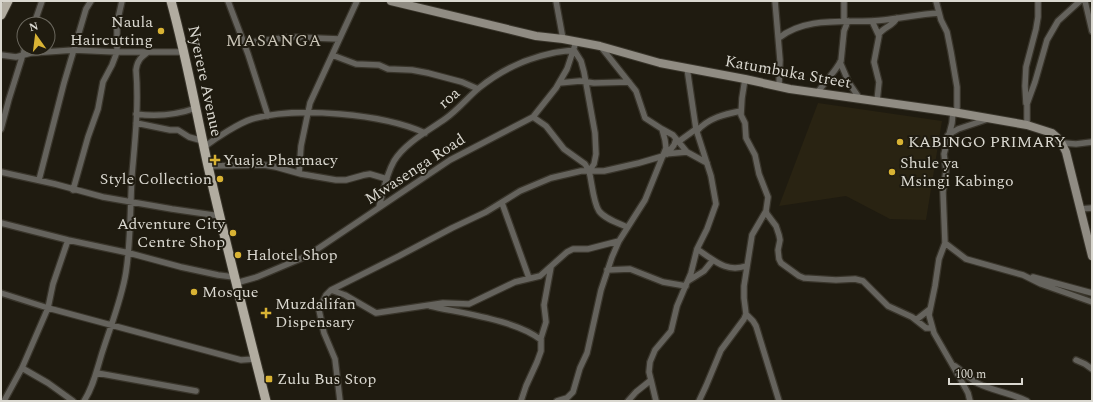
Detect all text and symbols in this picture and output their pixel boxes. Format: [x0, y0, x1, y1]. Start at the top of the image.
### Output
place label: Naula Haircutting [70, 10, 153, 52]
north arrow [16, 16, 56, 56]
text: N [27, 17, 40, 36]
street label: Nyerere Avenue [181, 23, 229, 139]
marker: Naula Haircutting [156, 26, 166, 36]
district label: MASANGA [226, 28, 322, 54]
street label: Katumbuka Street [723, 49, 853, 95]
street label: roa [432, 81, 466, 115]
street label: Mwasenga Road [360, 127, 470, 211]
place label: KABINGO PRIMARY [908, 130, 1066, 154]
marker: KABINGO PRIMARY [895, 137, 905, 147]
place label: Yuaja Pharmacy [223, 148, 339, 172]
place label: Shule ya Msingi Kabingo [900, 151, 1014, 193]
marker: Yuaja Pharmacy [210, 155, 220, 165]
place label: Style Collection [100, 167, 212, 191]
marker: Shule ya Msingi Kabingo [887, 167, 897, 177]
marker: Style Collection [215, 174, 225, 184]
place label: Adventure City Centre Shop [117, 212, 226, 254]
marker: Adventure City Centre Shop [228, 228, 238, 238]
place label: Halotel Shop [246, 243, 338, 267]
marker: Halotel Shop [233, 250, 243, 260]
place label: Mosque [202, 280, 259, 304]
marker: Mosque [189, 287, 199, 297]
place label: Muzdalifan Dispensary [275, 292, 356, 334]
marker: Muzdalifan Dispensary [260, 307, 272, 319]
scale bar [949, 360, 1022, 386]
text: 100 m [955, 365, 986, 384]
place label: Zulu Bus Stop [277, 367, 376, 391]
marker: Zulu Bus Stop [264, 374, 274, 384]

